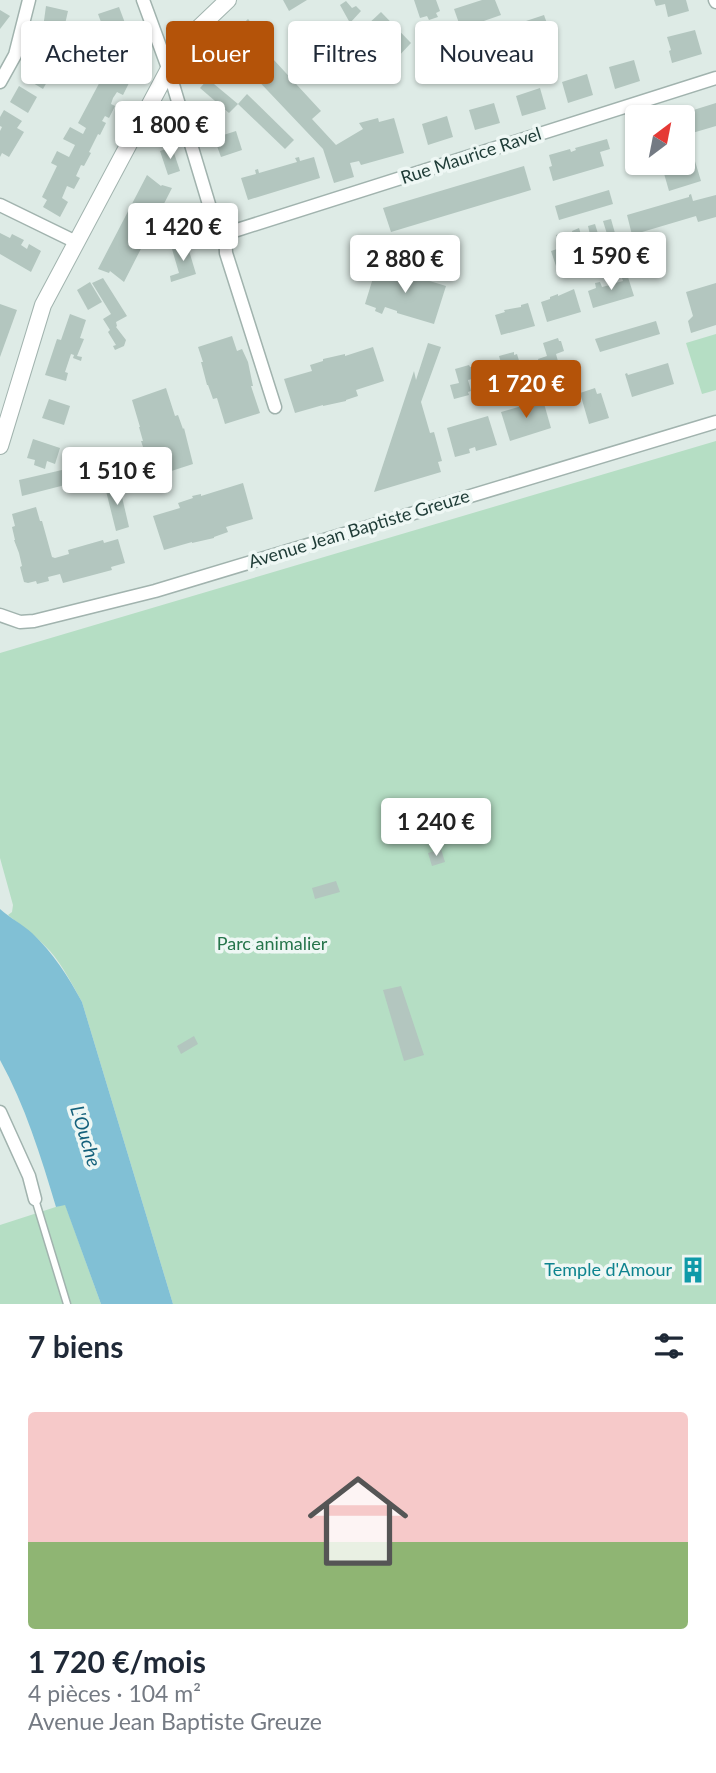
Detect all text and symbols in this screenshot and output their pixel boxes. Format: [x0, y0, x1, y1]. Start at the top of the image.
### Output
chip: Acheter [21, 21, 152, 84]
chip: Louer [166, 21, 274, 84]
chip: Filtres [288, 21, 401, 84]
chip: Nouveau [415, 21, 558, 84]
pin: 1 800 € [105, 102, 235, 161]
north arrow [625, 105, 695, 175]
map controls [625, 105, 695, 175]
text: 1 800 € [131, 110, 209, 138]
street label: Rue Maurice Ravel [398, 122, 544, 188]
pin: 1 420 € [118, 204, 248, 263]
text: 1 420 € [144, 212, 222, 240]
pin: 1 590 € [546, 232, 676, 292]
pin: 2 880 € [340, 236, 470, 295]
text: 1 590 € [572, 241, 650, 269]
text: 2 880 € [366, 244, 444, 272]
pin: 1 720 € [461, 360, 591, 420]
text: 1 720 € [487, 369, 565, 397]
pin: 1 510 € [52, 448, 182, 507]
text: 1 510 € [78, 456, 156, 484]
street label: Avenue Jean Baptiste Greuze [245, 484, 472, 572]
pin: 1 240 € [371, 798, 501, 858]
text: 1 240 € [397, 807, 475, 835]
park label: Parc animalier [217, 932, 328, 954]
water label: L'Ouche [66, 1102, 107, 1169]
building icon: Temple d'Amour [678, 1255, 708, 1285]
place label: Temple d'Amour [544, 1258, 672, 1280]
icon: filters [650, 1327, 688, 1365]
text: 7 biens [28, 1328, 123, 1364]
icon: home [295, 1458, 421, 1584]
text: 1 720 €/mois [28, 1643, 206, 1679]
text: 4 pièces · 104 m² [28, 1679, 201, 1707]
text: Avenue Jean Baptiste Greuze [28, 1707, 322, 1735]

